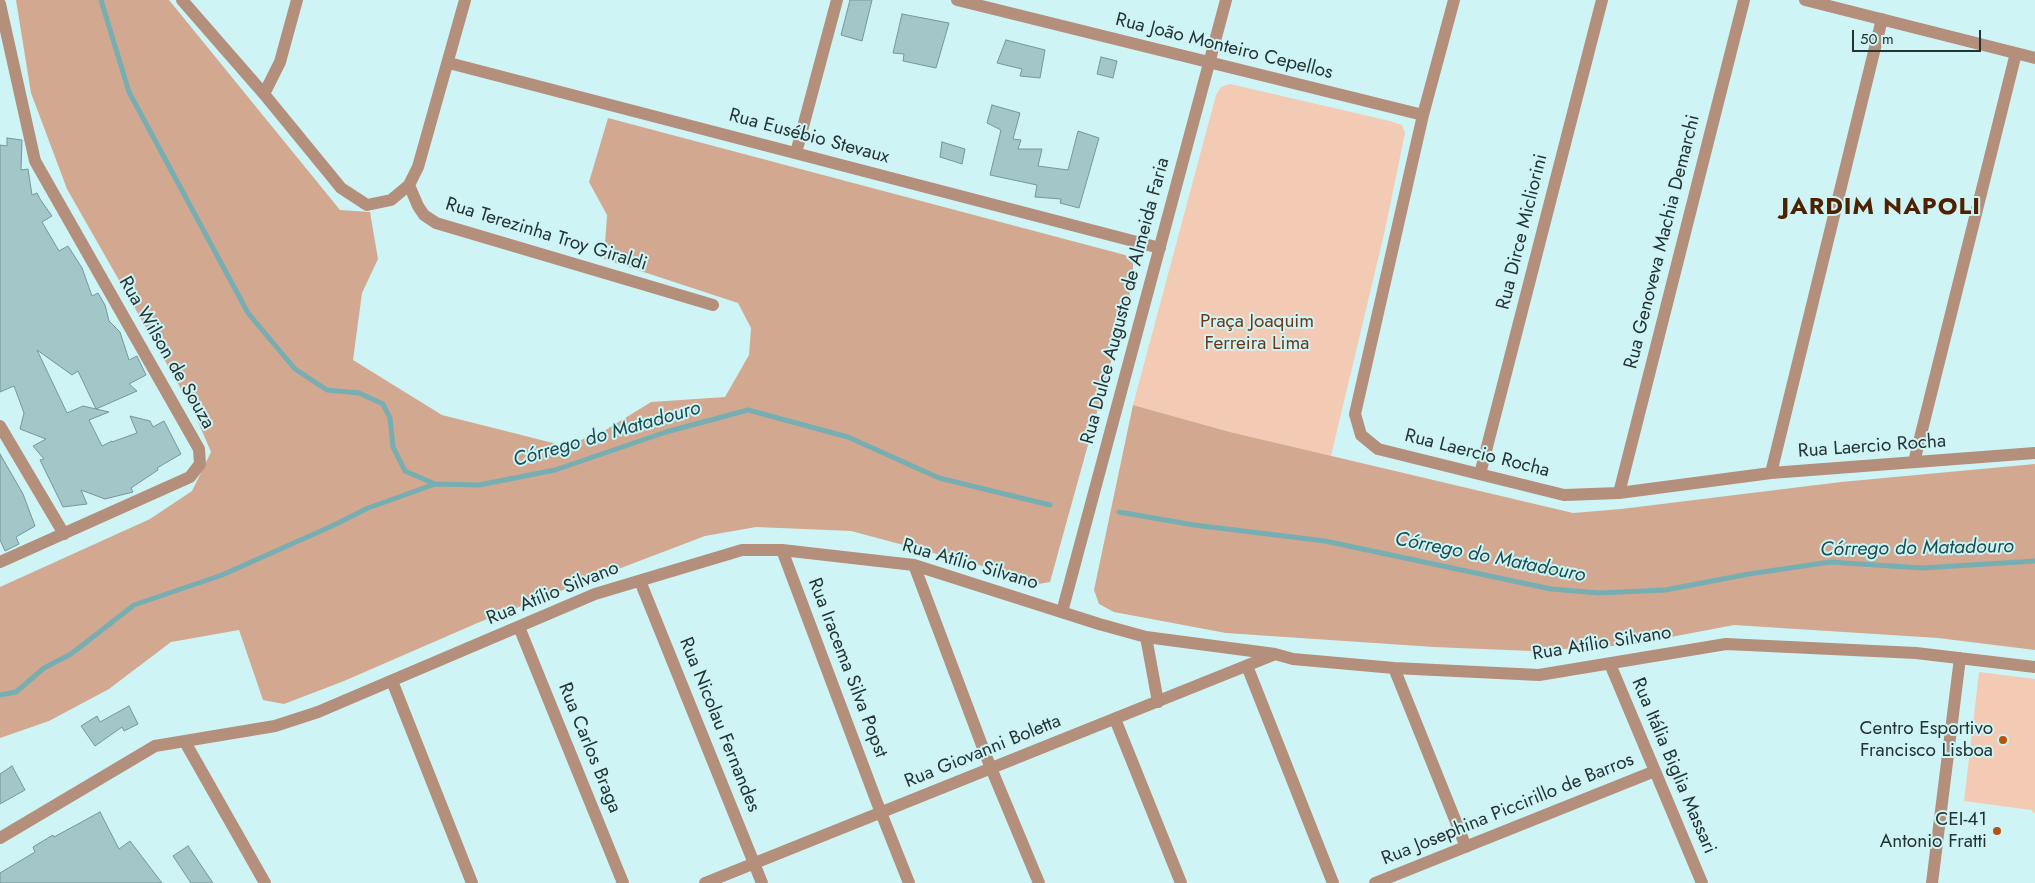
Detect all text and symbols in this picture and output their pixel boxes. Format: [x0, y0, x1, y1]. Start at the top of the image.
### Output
street label: Rua João Monteiro Cepellos [1113, 9, 1335, 85]
scale bar [1855, 20, 1984, 52]
text: 50 m [1860, 28, 1894, 50]
street label: Rua Eusébio Stevaux [726, 105, 892, 169]
street label: Rua Genoveva Machia Demarchi [1620, 113, 1706, 371]
street label: Rua Dirce Micliorini [1493, 152, 1553, 312]
street label: Rua Dulce Augusto de Almeida Faria [1077, 155, 1175, 447]
street label: Rua Terezinha Troy Giraldi [442, 193, 650, 277]
district label: JARDIM NAPOLI [1780, 194, 1982, 222]
street label: Rua Wilson de Souza [113, 273, 219, 433]
park label: Praça Joaquim Ferreira Lima [1200, 311, 1314, 355]
water label: Córrego do Matadouro [511, 397, 703, 473]
street label: Rua Laercio Rocha [1402, 425, 1552, 483]
street label: Rua Laercio Rocha [1797, 430, 1947, 464]
water label: Córrego do Matadouro [1393, 528, 1587, 588]
street label: Rua Atílio Silvano [899, 535, 1041, 595]
water label: Córrego do Matadouro [1820, 535, 2014, 563]
street label: Rua Atílio Silvano [484, 557, 622, 631]
street label: Rua Iracema Silva Popst [802, 575, 892, 761]
street label: Rua Atílio Silvano [1531, 622, 1673, 666]
street label: Rua Nicolau Fernandes [674, 634, 764, 816]
street label: Rua Itália Biglia Massari [1626, 675, 1720, 857]
street label: Rua Carlos Braga [552, 680, 626, 816]
street label: Rua Giovanni Boletta [901, 710, 1065, 794]
place label: Centro Esportivo Francisco Lisboa [1860, 718, 1993, 762]
marker: Centro Esportivo Francisco Lisboa [1997, 734, 2009, 746]
street label: Rua Josephina Piccirillo de Barros [1379, 749, 1637, 871]
place label: CEI-41 Antonio Fratti [1880, 809, 1987, 853]
marker: CEI-41 Antonio Fratti [1991, 825, 2003, 837]

